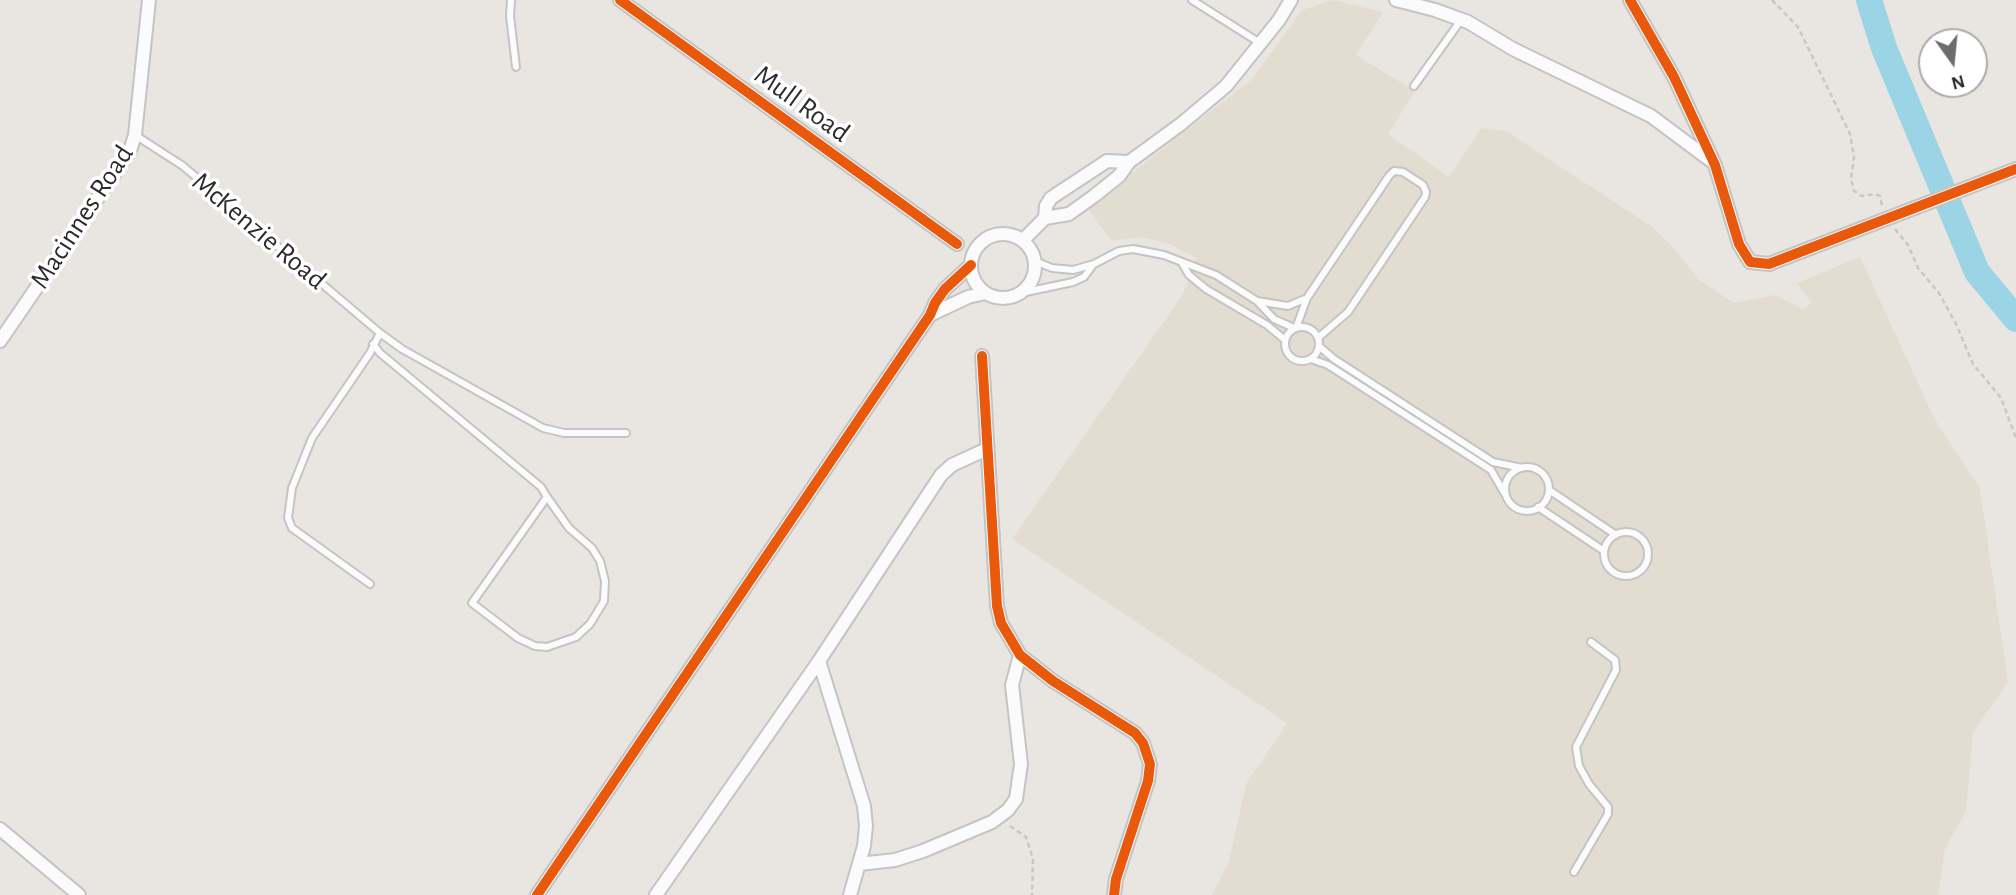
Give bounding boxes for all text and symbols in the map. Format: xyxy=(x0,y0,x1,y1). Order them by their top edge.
north arrow xyxy=(1918,28,1988,98)
street label: Mull Road xyxy=(748,58,856,150)
text: N xyxy=(1949,71,1967,93)
street label: Macinnes Road xyxy=(23,139,141,295)
street label: McKenzie Road xyxy=(185,165,333,297)

